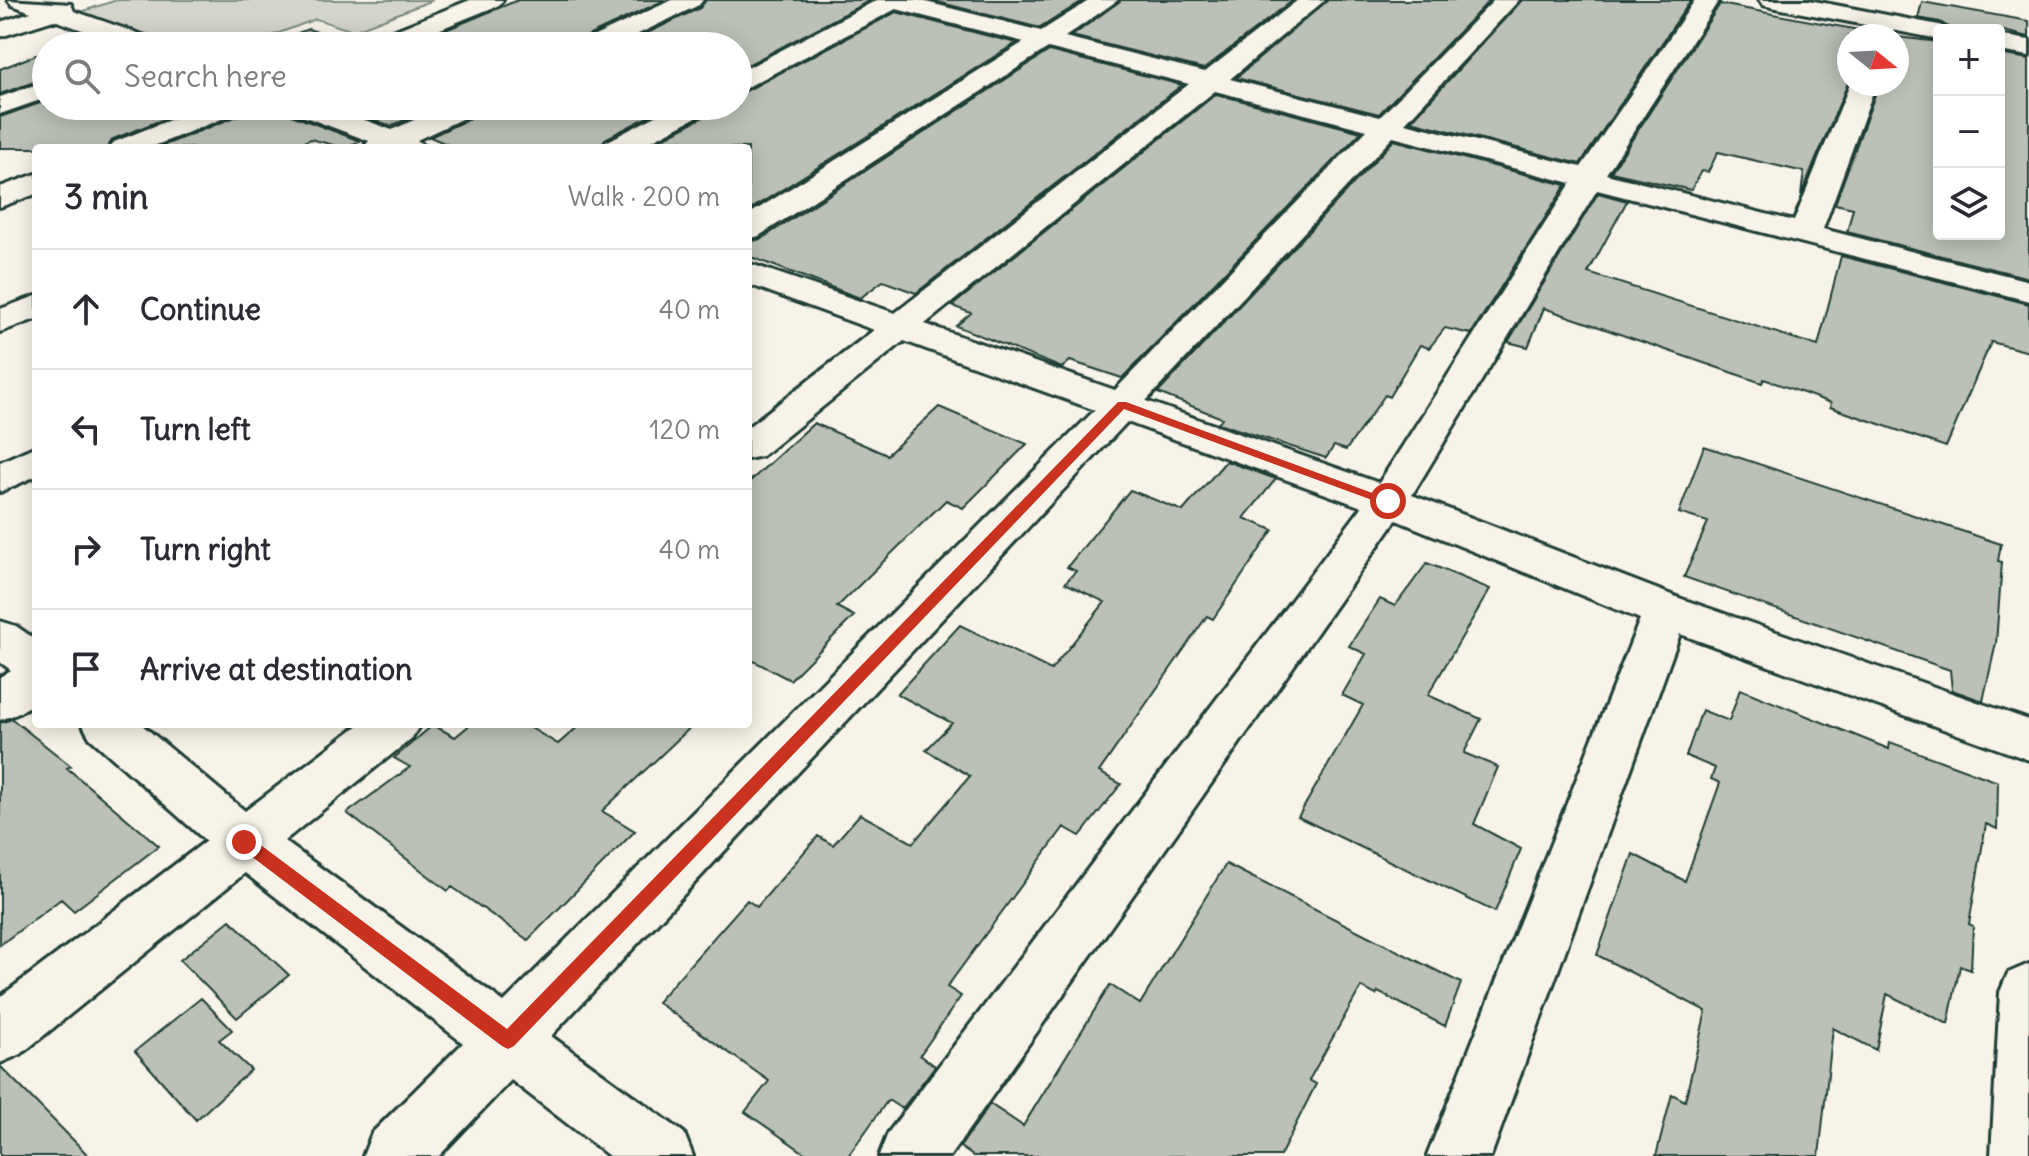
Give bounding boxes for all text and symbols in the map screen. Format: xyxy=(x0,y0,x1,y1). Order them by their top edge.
north arrow xyxy=(1837,24,1909,96)
map controls xyxy=(1933,24,2005,240)
button: + xyxy=(1933,24,2005,96)
search box xyxy=(32,32,752,120)
icon: search xyxy=(60,54,104,98)
text: Search here xyxy=(124,57,287,95)
button: − xyxy=(1933,96,2005,168)
button: layers xyxy=(1933,168,2005,240)
text: 3 min xyxy=(64,175,149,218)
text: Walk · 200 m xyxy=(568,180,720,213)
icon: ahead xyxy=(64,287,108,331)
text: Continue xyxy=(140,290,261,328)
text: 40 m xyxy=(659,293,720,326)
icon: left xyxy=(64,407,108,451)
text: Turn left xyxy=(140,410,251,448)
text: 120 m xyxy=(649,413,720,446)
route start xyxy=(1370,483,1406,519)
icon: right xyxy=(64,527,108,571)
text: Turn right xyxy=(140,530,271,568)
text: 40 m xyxy=(659,533,720,566)
icon: arrive xyxy=(64,647,108,691)
text: Arrive at destination xyxy=(140,650,412,688)
route end xyxy=(226,824,262,860)

